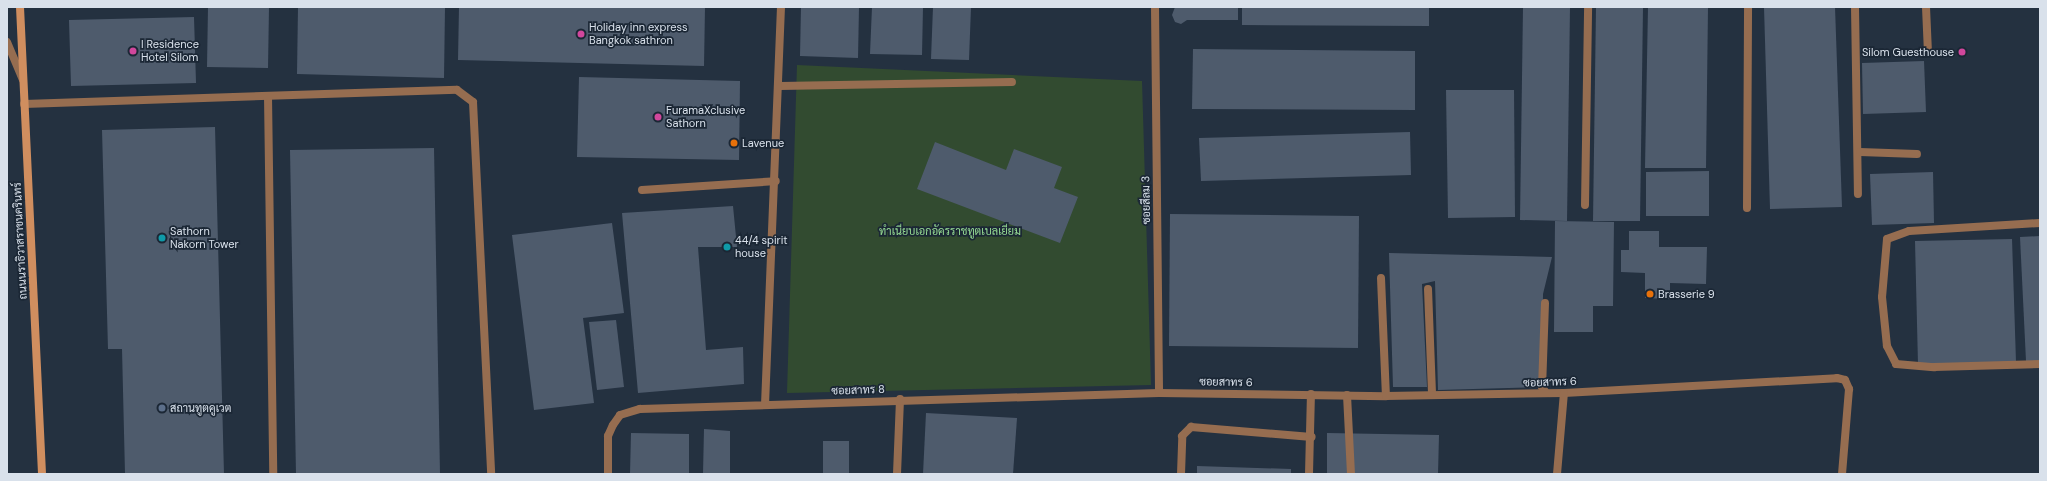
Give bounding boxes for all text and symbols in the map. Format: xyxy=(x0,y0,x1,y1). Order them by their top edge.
place label: Holiday inn express Bangkok sathron xyxy=(589,21,688,47)
marker: Holiday inn express Bangkok sathron xyxy=(576,29,586,39)
place label: I Residence Hotel Silom xyxy=(141,38,199,64)
place label: Silom Guesthouse xyxy=(1862,45,1954,59)
marker: I Residence Hotel Silom xyxy=(128,46,138,56)
marker: Silom Guesthouse xyxy=(1957,47,1967,57)
place label: FuramaXclusive Sathorn xyxy=(666,104,745,130)
marker: FuramaXclusive Sathorn xyxy=(653,112,663,122)
place label: Lavenue xyxy=(742,136,784,150)
marker: Lavenue xyxy=(729,138,739,148)
street label: ซอยสีลม 3 xyxy=(1139,176,1153,224)
street label: ถนนนราธิวาสราชนครินทร์ xyxy=(10,182,30,300)
park label: ทำเนียบเอกอัครราชทูตเบลเยียม xyxy=(879,224,1021,238)
place label: Sathorn Nakorn Tower xyxy=(170,225,239,251)
marker: Sathorn Nakorn Tower xyxy=(157,233,167,243)
place label: 44/4 spirit house xyxy=(735,234,788,260)
marker: 44/4 spirit house xyxy=(722,242,732,252)
place label: Brasserie 9 xyxy=(1658,287,1715,301)
marker: Brasserie 9 xyxy=(1645,289,1655,299)
street label: ซอยสาทร 6 xyxy=(1523,374,1577,390)
street label: ซอยสาทร 6 xyxy=(1199,375,1253,389)
street label: ซอยสาทร 8 xyxy=(831,382,885,398)
place label: สถานทูตคูเวต xyxy=(170,401,231,415)
marker: สถานทูตคูเวต xyxy=(157,403,167,413)

